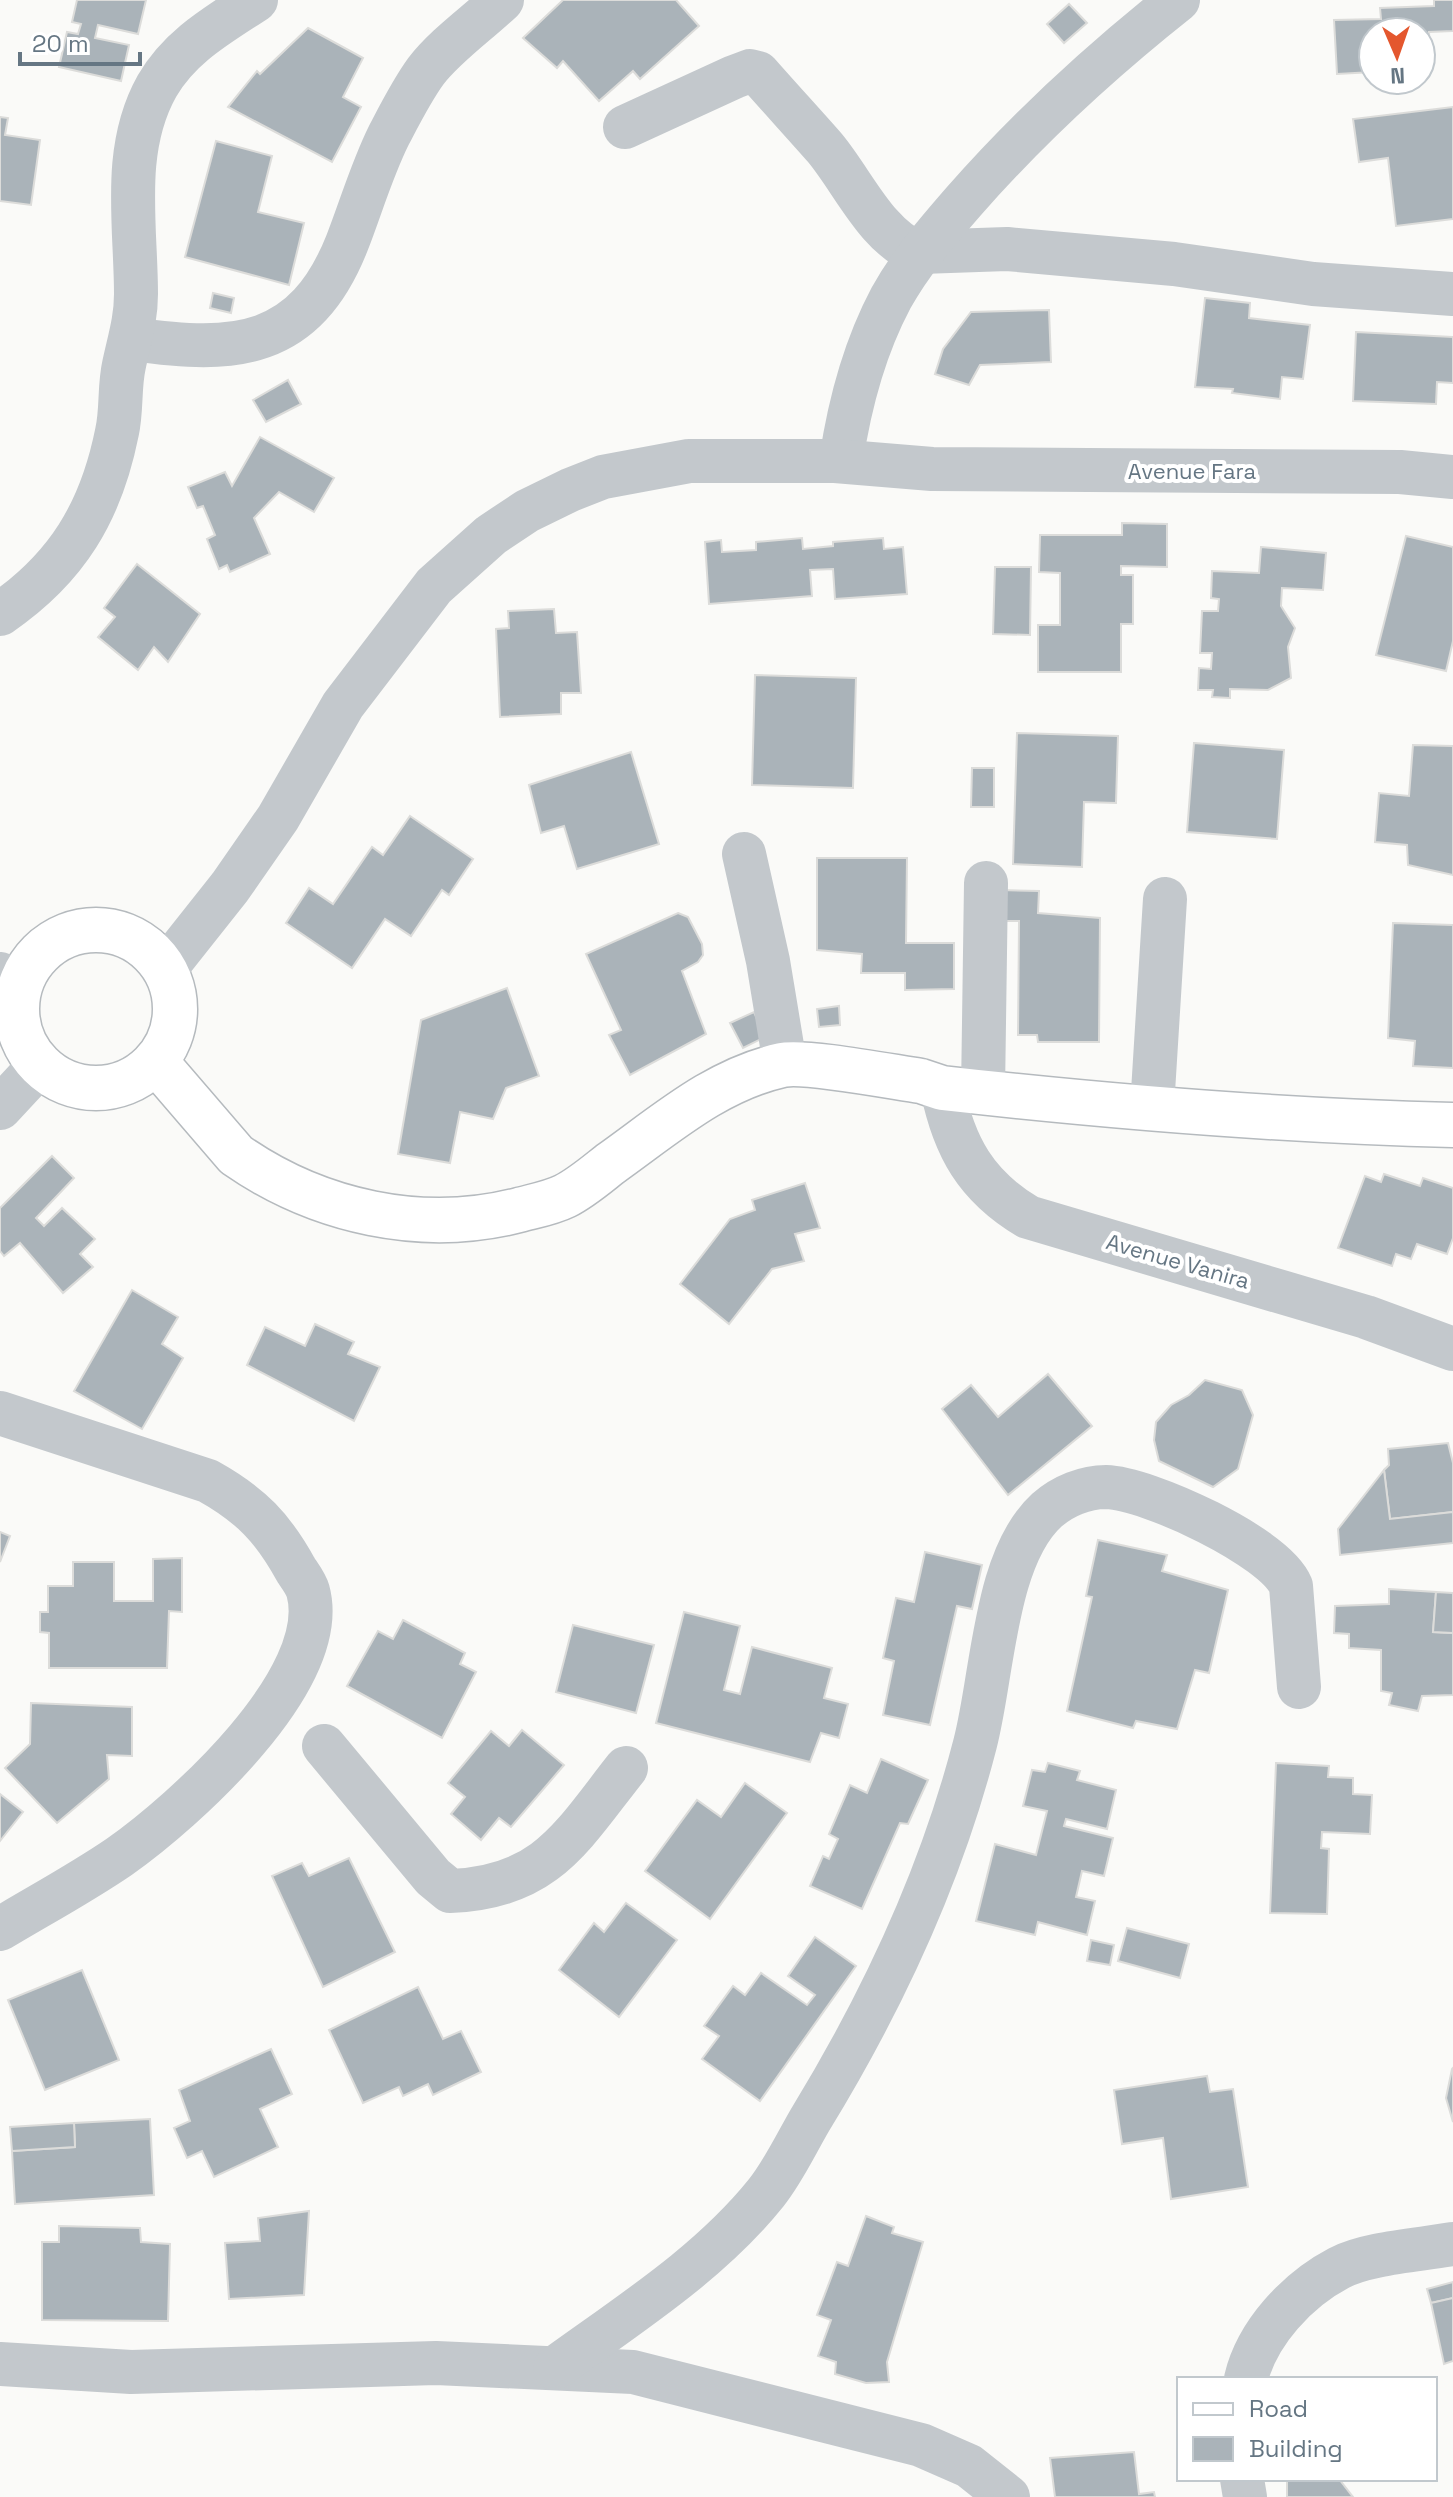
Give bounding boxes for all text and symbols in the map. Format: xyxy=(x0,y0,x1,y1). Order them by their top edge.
scale bar xyxy=(20,16,140,66)
north arrow xyxy=(1357,16,1437,96)
text: 20 m xyxy=(32,28,89,59)
text: N xyxy=(1390,62,1406,90)
street label: Avenue Fara xyxy=(1128,457,1256,485)
street label: Avenue Vanira xyxy=(1103,1227,1253,1295)
legend xyxy=(1177,2377,1437,2481)
text: Road xyxy=(1249,2393,1308,2424)
text: Building xyxy=(1249,2433,1343,2464)

